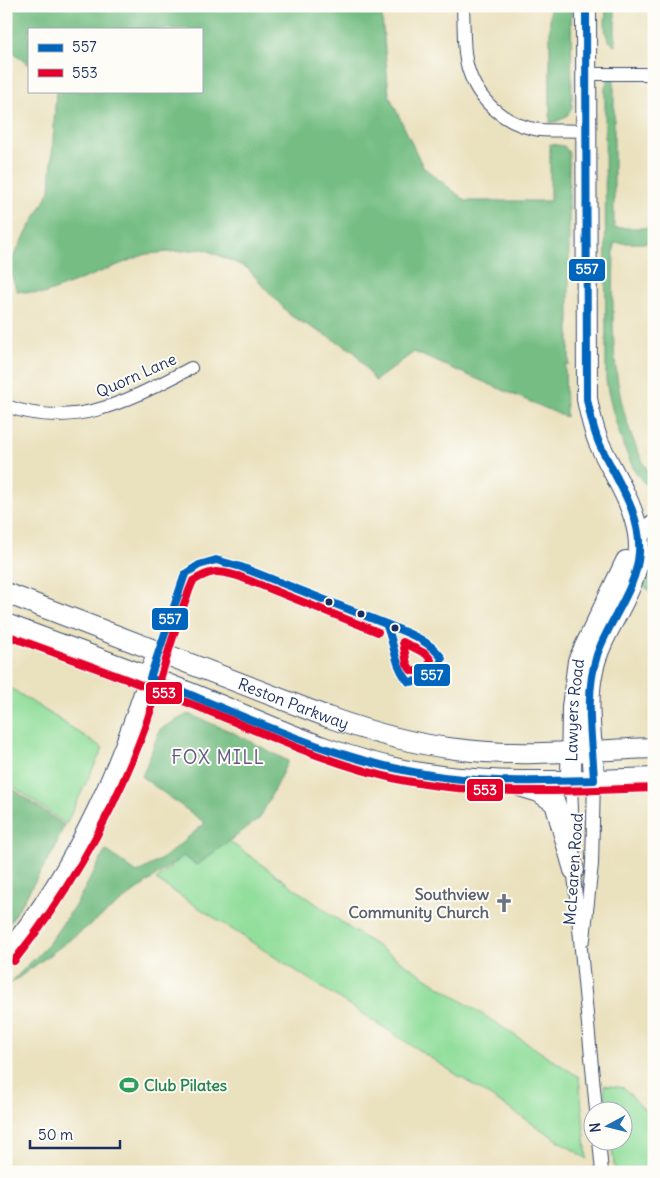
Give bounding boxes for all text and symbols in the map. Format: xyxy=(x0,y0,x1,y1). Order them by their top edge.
legend xyxy=(28,28,202,92)
text: 557 xyxy=(72,37,97,56)
text: 553 xyxy=(72,63,98,82)
line badge: 557 xyxy=(568,258,606,282)
text: 557 xyxy=(576,260,599,278)
street label: Quorn Lane xyxy=(93,348,179,402)
unlabelled marker xyxy=(324,597,334,607)
line badge: 557 xyxy=(151,607,189,631)
unlabelled marker xyxy=(356,609,366,619)
text: 557 xyxy=(159,610,182,628)
unlabelled marker xyxy=(390,623,400,633)
street label: Lawyers Road xyxy=(561,658,588,762)
line badge: 557 xyxy=(413,663,451,687)
text: 557 xyxy=(421,666,444,684)
street label: Reston Parkway xyxy=(235,673,352,733)
line badge: 553 xyxy=(145,681,183,705)
text: 553 xyxy=(152,684,176,702)
district label: FOX MILL xyxy=(171,745,265,769)
line badge: 553 xyxy=(466,778,504,802)
text: 553 xyxy=(473,781,497,799)
street label: McLearen Road xyxy=(559,812,587,926)
place label: Southview Community Church xyxy=(348,884,489,923)
church icon: Southview Community Church xyxy=(493,892,515,914)
sports icon: Club Pilates xyxy=(118,1074,140,1096)
place label: Club Pilates xyxy=(144,1075,227,1095)
north arrow xyxy=(582,1100,632,1150)
scale bar xyxy=(30,1118,120,1150)
text: N xyxy=(586,1122,605,1133)
text: 50 m xyxy=(38,1125,73,1144)

